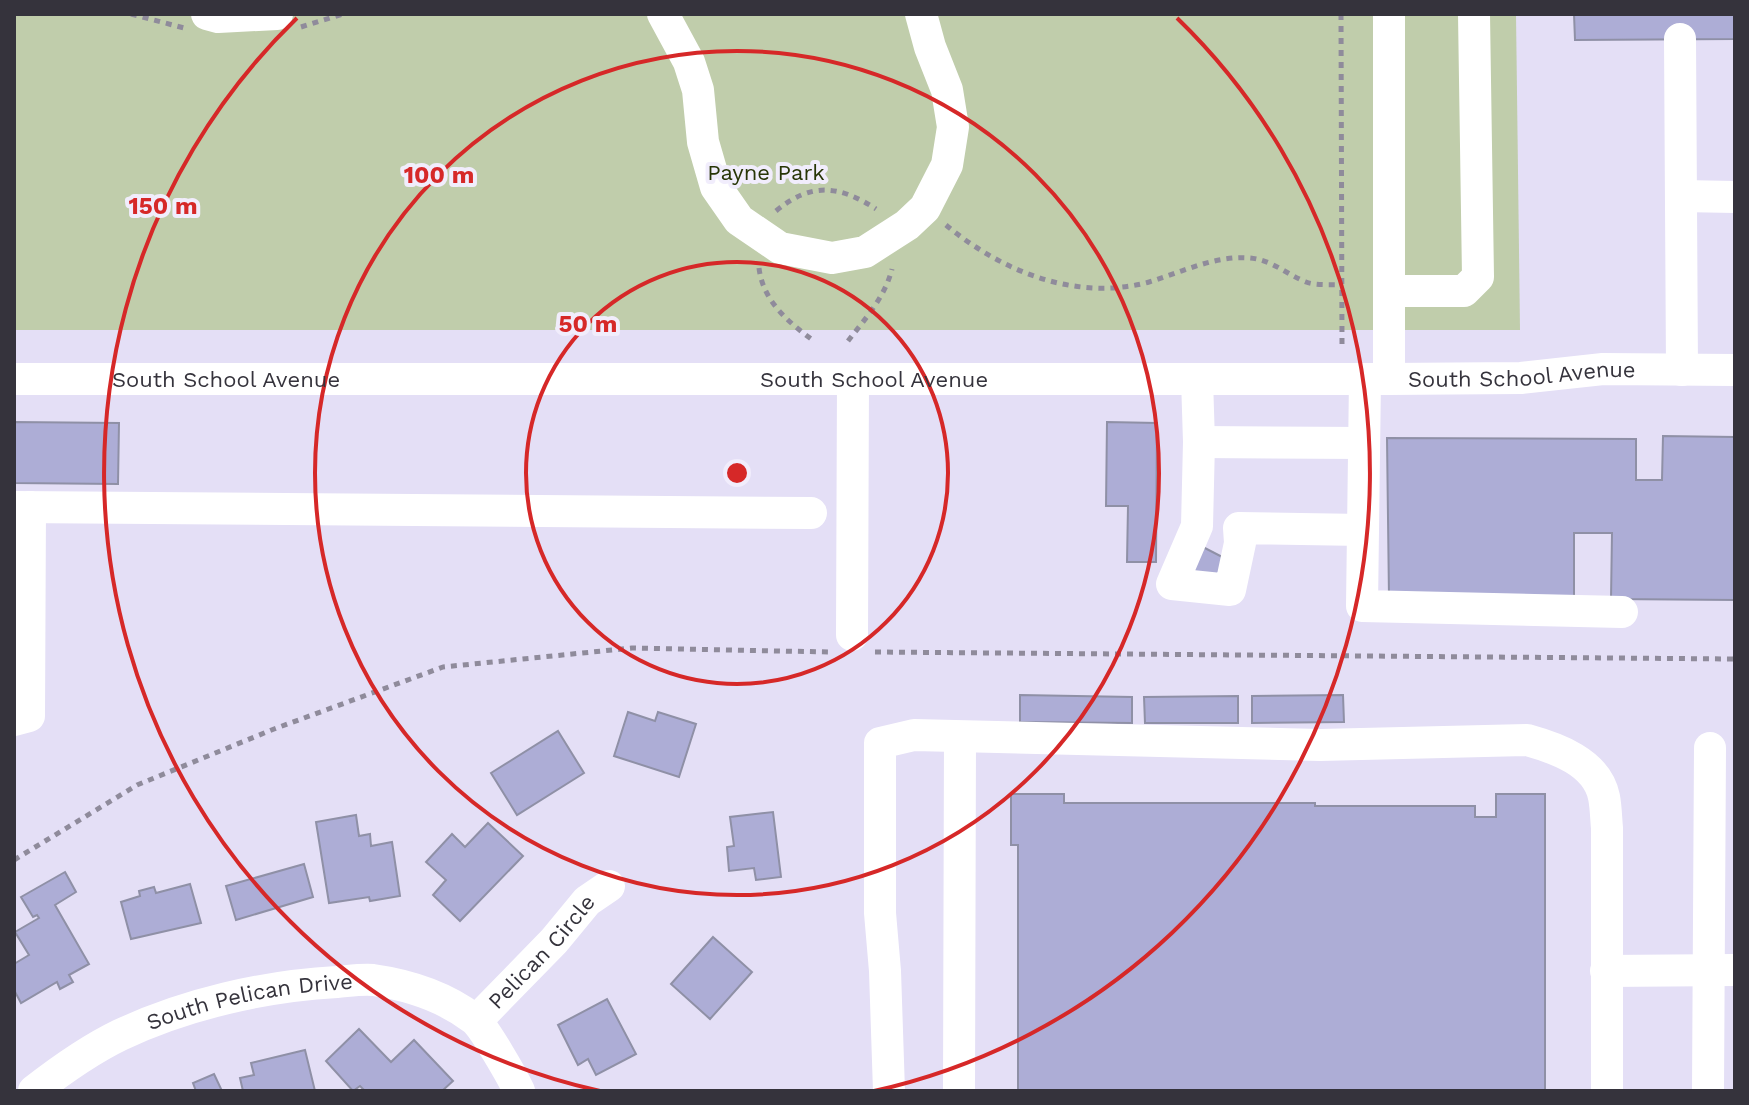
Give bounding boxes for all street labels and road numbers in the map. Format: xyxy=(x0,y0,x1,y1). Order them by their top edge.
street label: South School Avenue xyxy=(1408,356,1636,391)
street label: South School Avenue xyxy=(112,367,340,392)
street label: South School Avenue xyxy=(760,367,988,392)
street label: Pelican Circle xyxy=(483,889,600,1014)
street label: South Pelican Drive xyxy=(143,968,354,1035)

